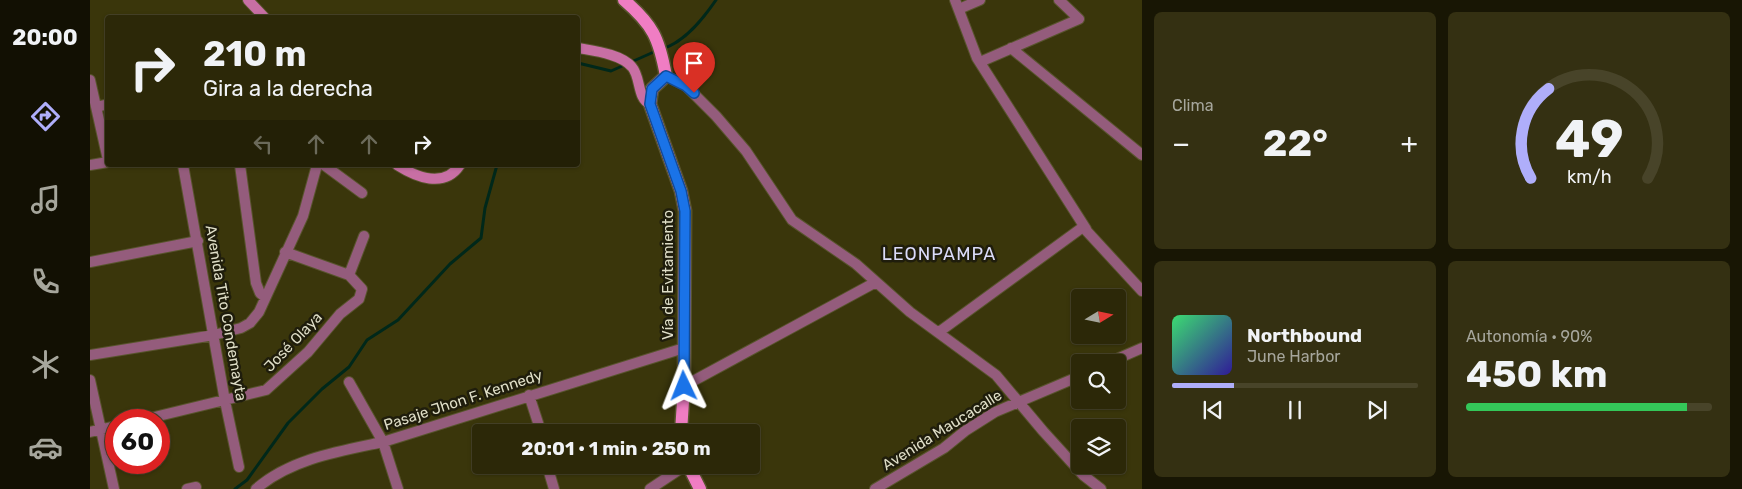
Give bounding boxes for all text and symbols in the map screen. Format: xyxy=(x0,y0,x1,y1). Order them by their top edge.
text: 20:00 xyxy=(12,24,78,51)
text: 210 m xyxy=(203,33,306,75)
icon: right xyxy=(120,35,185,100)
pin xyxy=(673,42,715,93)
icon: arrive xyxy=(680,49,708,77)
text: Gira a la derecha xyxy=(203,75,373,102)
text: Clima xyxy=(1172,96,1213,115)
icon: directions xyxy=(28,99,63,134)
text: 49 xyxy=(1555,108,1623,170)
text: 22° xyxy=(1263,120,1328,166)
text: − xyxy=(1172,127,1190,160)
text: + xyxy=(1401,127,1418,160)
icon: left xyxy=(249,130,277,158)
icon: ahead xyxy=(302,130,330,158)
icon: ahead xyxy=(355,130,383,158)
icon: right xyxy=(408,130,436,158)
text: km/h xyxy=(1567,166,1611,187)
icon: music xyxy=(28,182,63,217)
street label: Vía de Evitamiento xyxy=(659,210,677,340)
street label: Avenida Tito Condemayta xyxy=(202,224,250,402)
district label: LEONPAMPA xyxy=(882,243,996,265)
icon: phone xyxy=(28,264,63,299)
north arrow xyxy=(1071,289,1126,344)
map controls xyxy=(1071,289,1126,474)
street label: José Olaya xyxy=(260,308,326,376)
text: Northbound xyxy=(1247,324,1362,347)
text: Autonomía · 90% xyxy=(1466,327,1592,346)
icon: climate xyxy=(28,347,63,382)
text: June Harbor xyxy=(1247,347,1340,366)
text: 450 km xyxy=(1466,351,1607,397)
button: search xyxy=(1071,354,1126,409)
position arrow xyxy=(657,359,709,411)
street label: Pasaje Jhon F. Kennedy xyxy=(381,366,545,434)
street label: Avenida Maucacalle xyxy=(879,386,1005,474)
icon: previous xyxy=(1199,396,1227,424)
icon: pause xyxy=(1281,396,1309,424)
icon: next xyxy=(1363,396,1391,424)
speed limit sign: 60 xyxy=(105,409,170,474)
button: layers xyxy=(1071,419,1126,474)
icon: car xyxy=(28,430,63,465)
text: 20:01 · 1 min · 250 m xyxy=(521,437,711,460)

